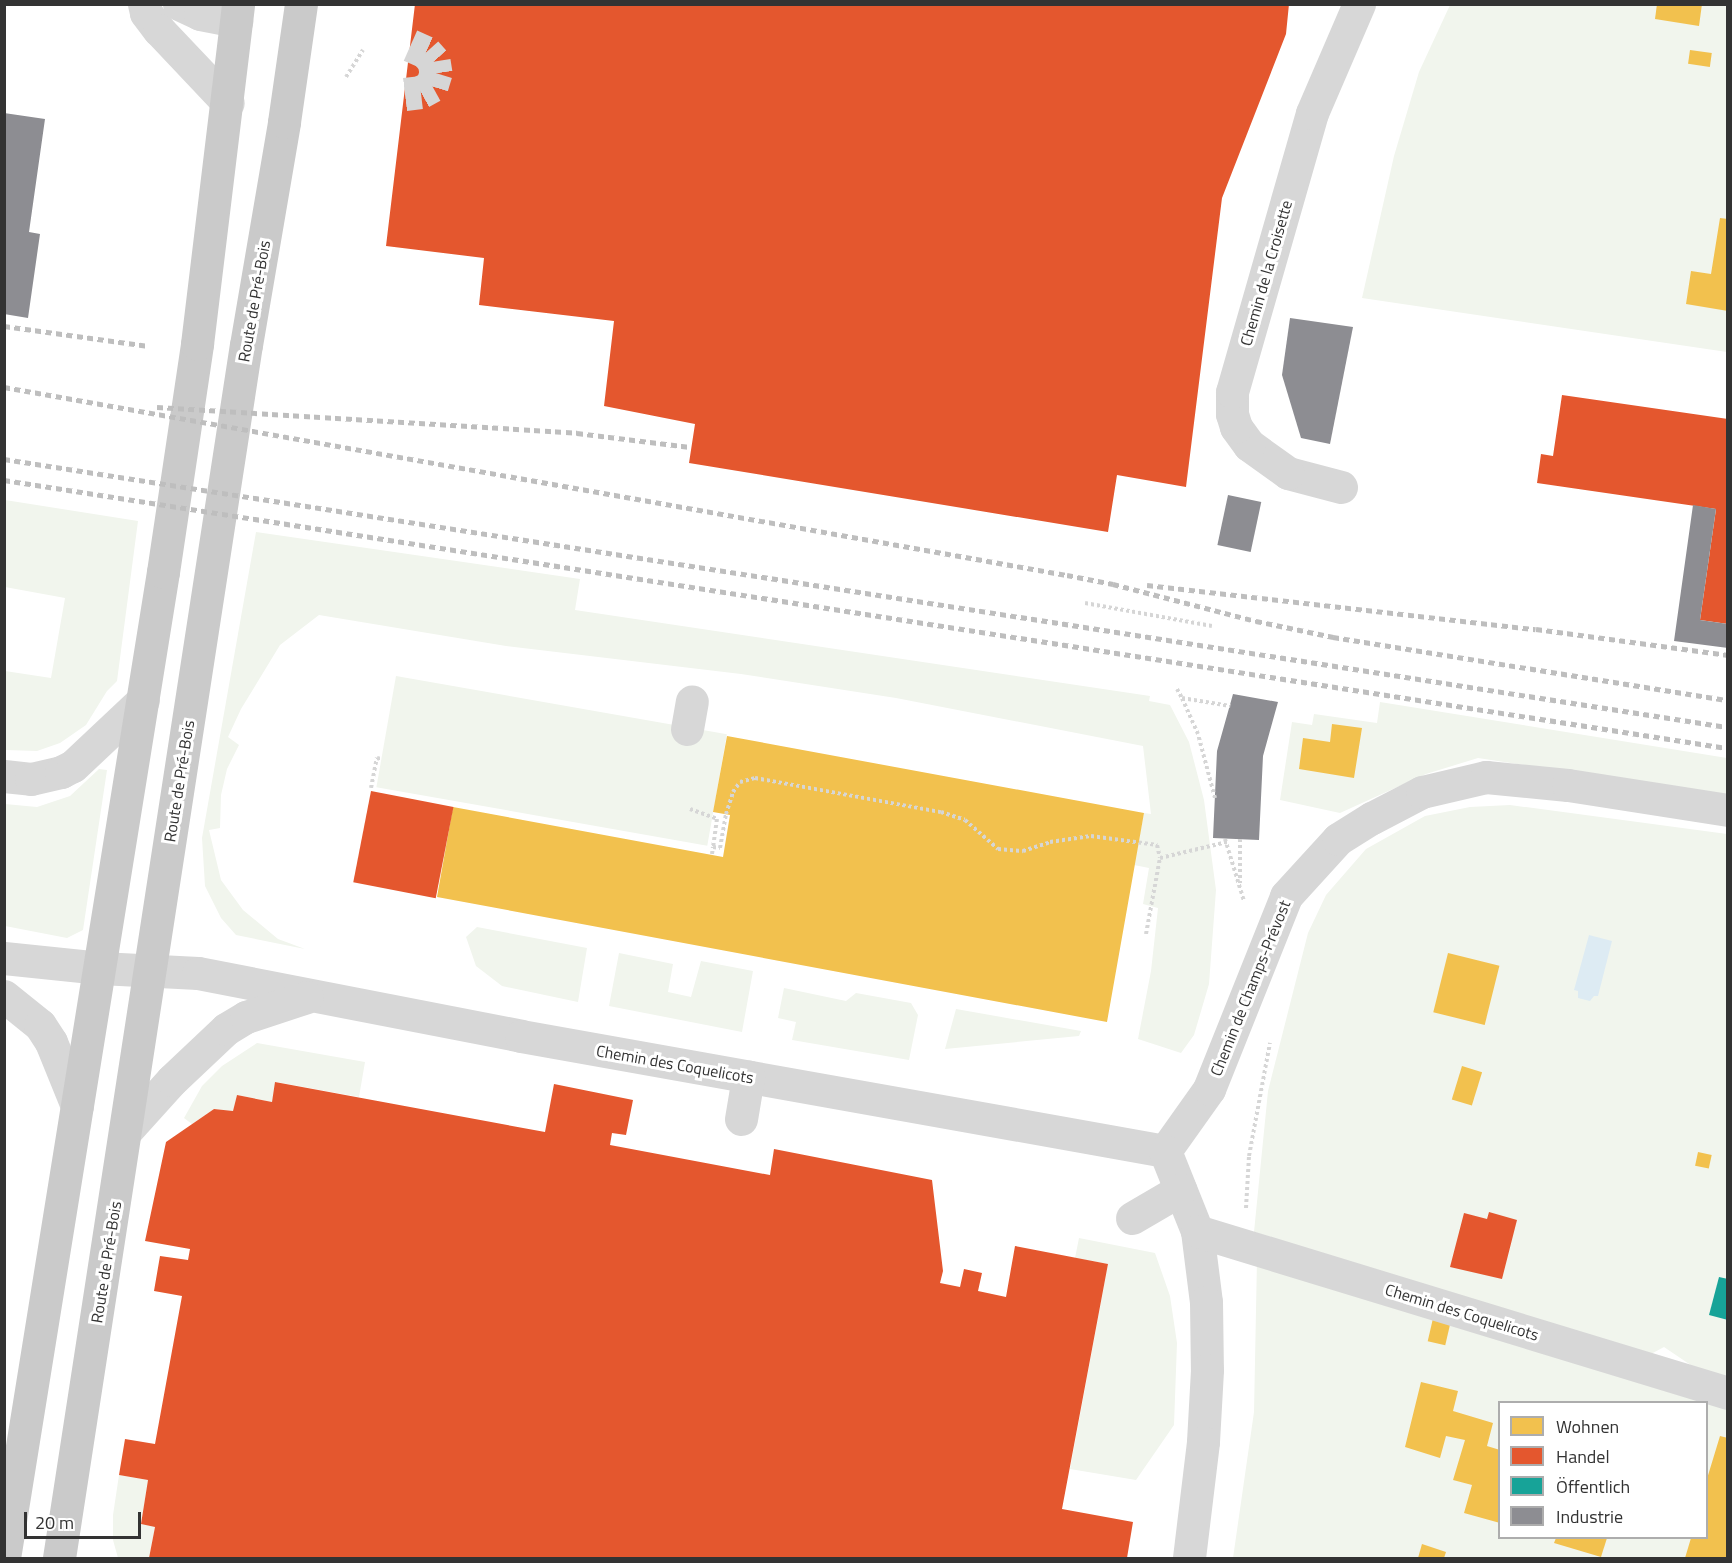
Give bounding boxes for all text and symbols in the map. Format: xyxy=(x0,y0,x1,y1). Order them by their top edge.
street label: Chemin de la Croisette xyxy=(1236,198,1296,348)
street label: Route de Pré-Bois xyxy=(234,239,274,363)
street label: Route de Pré-Bois xyxy=(160,719,198,843)
street label: Chemin de Champs-Prévost xyxy=(1206,897,1294,1079)
street label: Chemin des Coquelicots xyxy=(595,1041,755,1087)
street label: Route de Pré-Bois xyxy=(87,1200,125,1324)
street label: Chemin des Coquelicots xyxy=(1383,1280,1541,1344)
legend xyxy=(1498,1401,1708,1539)
text: Wohnen xyxy=(1556,1413,1619,1440)
text: Handel xyxy=(1556,1443,1610,1470)
text: Öffentlich xyxy=(1556,1473,1630,1500)
scale bar xyxy=(27,1500,144,1538)
text: Industrie xyxy=(1556,1503,1623,1530)
text: 20 m xyxy=(35,1509,74,1536)

